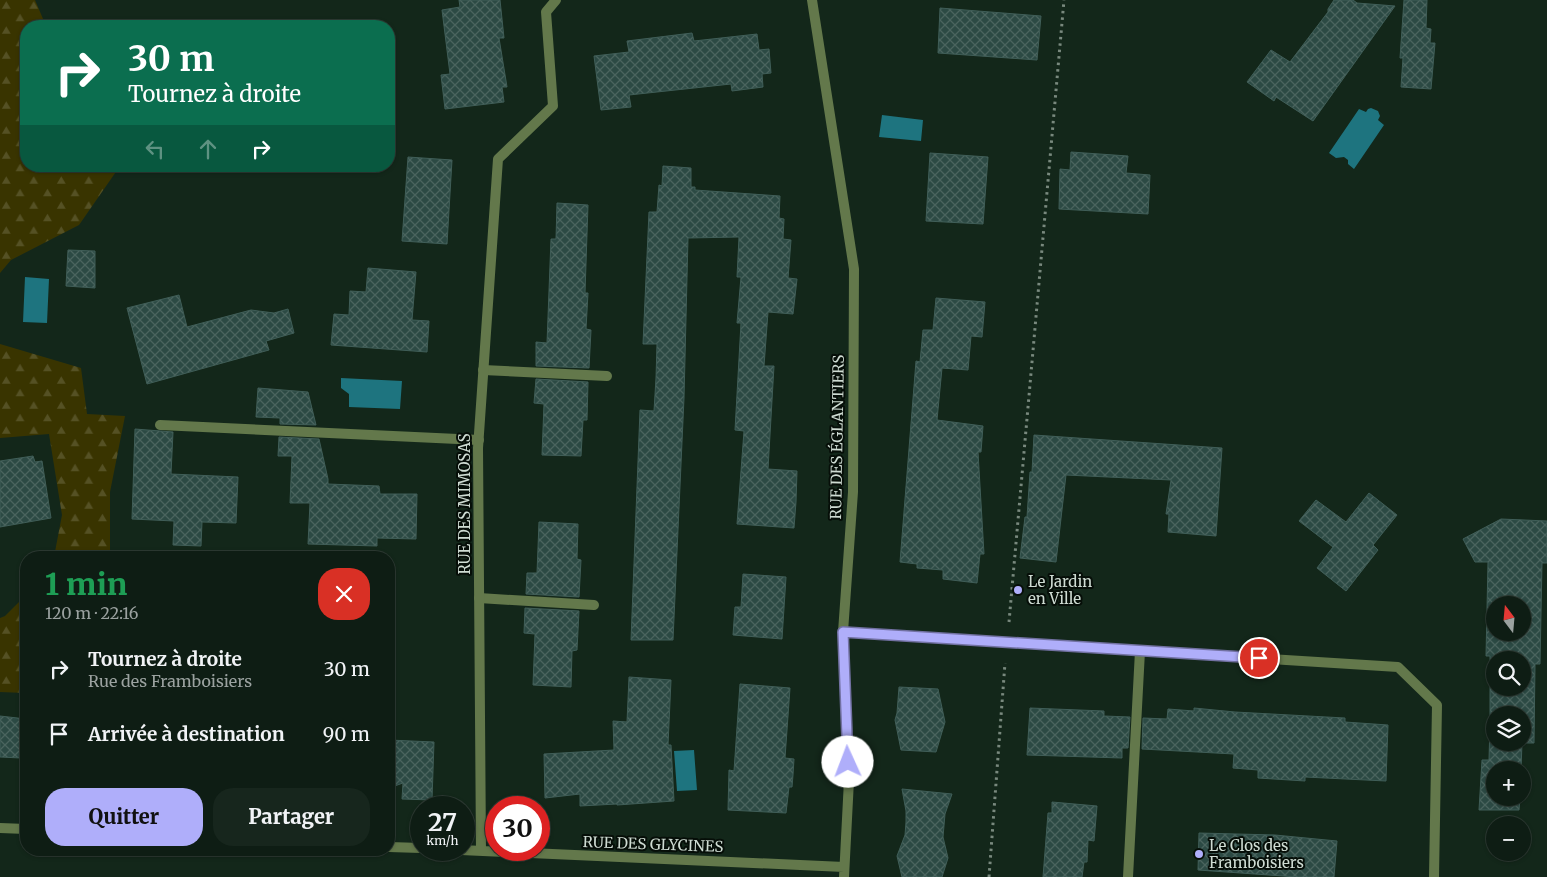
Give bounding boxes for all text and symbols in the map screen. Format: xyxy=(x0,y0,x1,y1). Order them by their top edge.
text: 30 m xyxy=(128,37,214,81)
icon: right xyxy=(45,40,110,105)
text: Tournez à droite xyxy=(128,80,301,108)
icon: left xyxy=(141,135,169,163)
icon: ahead xyxy=(194,135,222,163)
icon: right xyxy=(247,135,275,163)
street label: RUE DES ÉGLANTIERS xyxy=(825,354,848,520)
street label: RUE DES MIMOSAS xyxy=(455,433,474,575)
text: 1 min xyxy=(45,565,127,603)
button: close xyxy=(318,568,370,620)
place label: Le Jardin en Ville xyxy=(1028,572,1092,608)
marker: Le Jardin en Ville xyxy=(1012,584,1024,596)
north arrow xyxy=(1486,596,1531,641)
map controls xyxy=(1486,596,1531,861)
text: 120 m · 22:16 xyxy=(45,603,139,623)
pin xyxy=(1238,637,1280,679)
icon: arrive xyxy=(1245,644,1273,672)
text: Tournez à droite xyxy=(88,647,242,671)
button: search xyxy=(1486,651,1531,696)
icon: right xyxy=(45,655,73,683)
text: 30 m xyxy=(324,657,370,681)
text: Rue des Framboisiers xyxy=(88,671,252,691)
button: layers xyxy=(1486,706,1531,751)
icon: arrive xyxy=(45,720,73,748)
text: Arrivée à destination xyxy=(88,722,285,746)
text: 90 m xyxy=(323,722,370,746)
position arrow xyxy=(821,735,873,787)
button: + xyxy=(1486,761,1531,806)
button: Quitter xyxy=(45,788,203,846)
button: Partager xyxy=(213,788,370,846)
speed limit sign: 30 xyxy=(485,796,550,861)
text: 27 xyxy=(428,806,457,838)
button: − xyxy=(1486,816,1531,861)
street label: RUE DES GLYCINES xyxy=(582,832,724,856)
text: km/h xyxy=(427,833,458,848)
place label: Le Clos des Framboisiers xyxy=(1209,836,1304,872)
marker: Le Clos des Framboisiers xyxy=(1193,848,1205,860)

